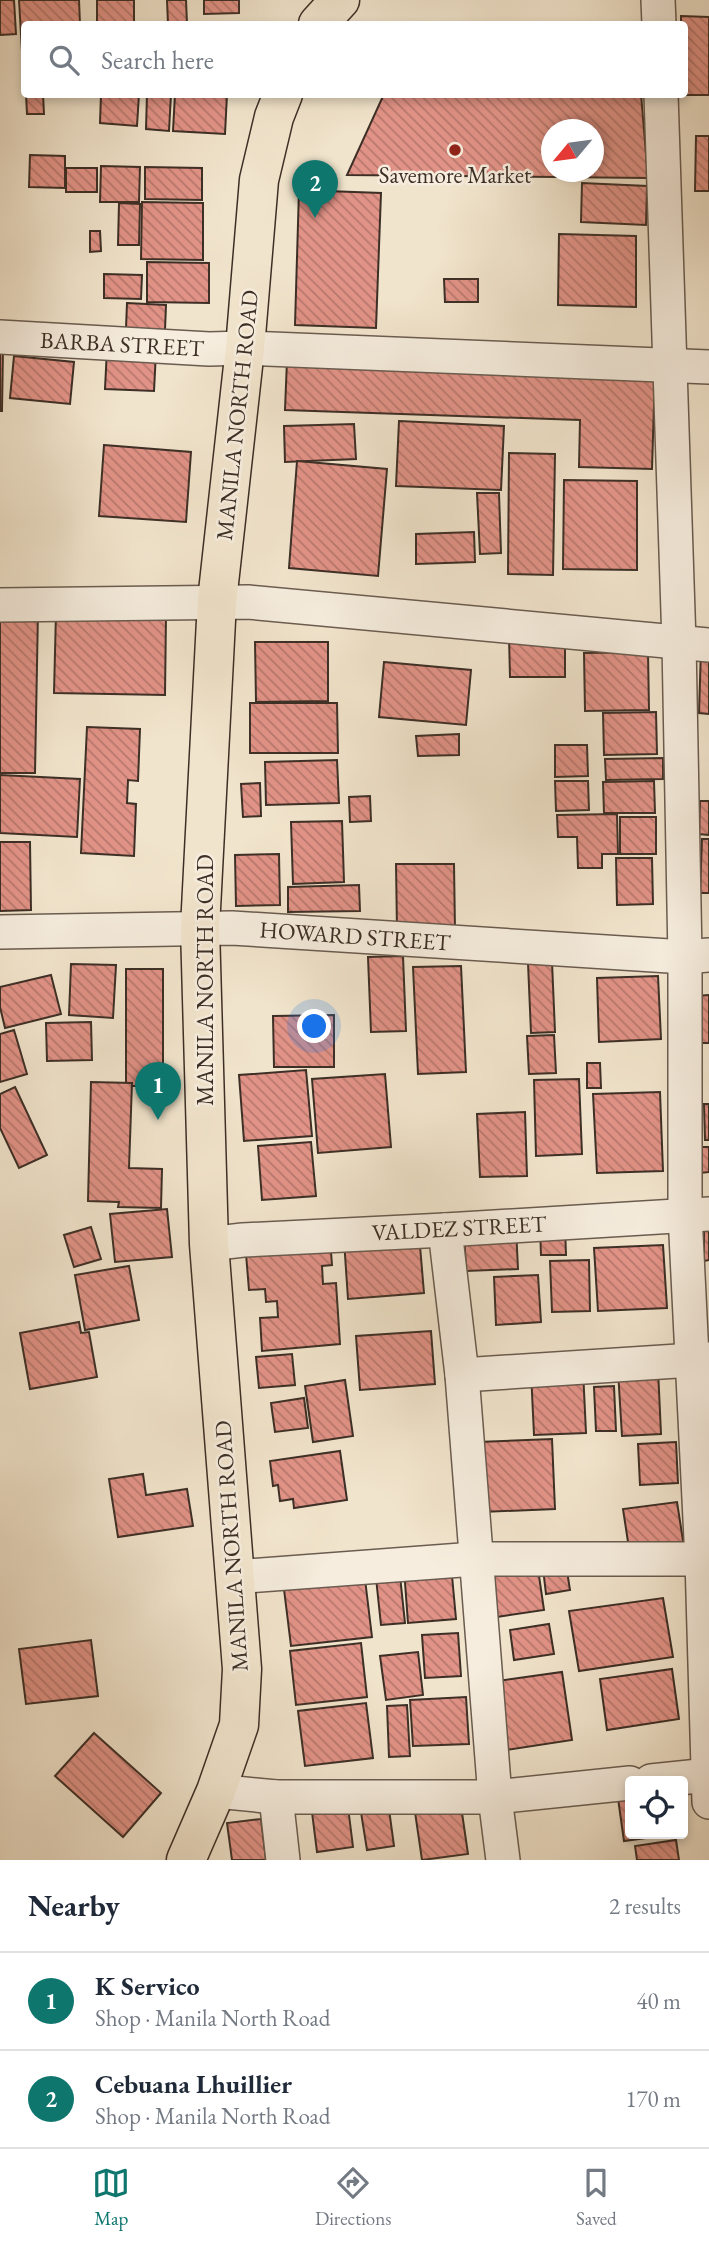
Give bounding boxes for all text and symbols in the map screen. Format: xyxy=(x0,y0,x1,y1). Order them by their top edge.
search box xyxy=(21,21,688,98)
icon: search xyxy=(45,41,83,79)
text: Search here xyxy=(101,43,214,77)
north arrow xyxy=(541,119,604,182)
marker: Savemore Market xyxy=(447,142,463,158)
pin: 2 xyxy=(292,160,338,218)
place label: Savemore Market xyxy=(379,160,532,190)
street label: MANILA NORTH ROAD xyxy=(209,288,265,542)
street label: BARBA STREET xyxy=(39,325,205,363)
street label: MANILA NORTH ROAD xyxy=(190,854,220,1106)
street label: HOWARD STREET xyxy=(258,914,452,958)
your location xyxy=(297,1009,331,1043)
pin: 1 xyxy=(135,1062,181,1120)
street label: VALDEZ STREET xyxy=(371,1208,547,1248)
street label: MANILA NORTH ROAD xyxy=(207,1419,255,1673)
map controls xyxy=(625,1776,688,1839)
button: locate xyxy=(625,1776,688,1839)
text: Nearby xyxy=(28,1886,120,1925)
text: 2 results xyxy=(609,1891,681,1921)
text: K Servico xyxy=(95,1969,200,2003)
text: 1 xyxy=(45,1986,57,2016)
text: 40 m xyxy=(636,1986,681,2016)
text: Shop · Manila North Road xyxy=(95,2003,330,2033)
text: Cebuana Lhuillier xyxy=(95,2067,292,2101)
text: 2 xyxy=(45,2084,57,2114)
text: 170 m xyxy=(625,2084,681,2114)
text: Shop · Manila North Road xyxy=(95,2101,330,2131)
tab: Map xyxy=(92,2164,130,2231)
tab: Directions xyxy=(315,2164,391,2231)
tab: Saved xyxy=(576,2164,617,2231)

